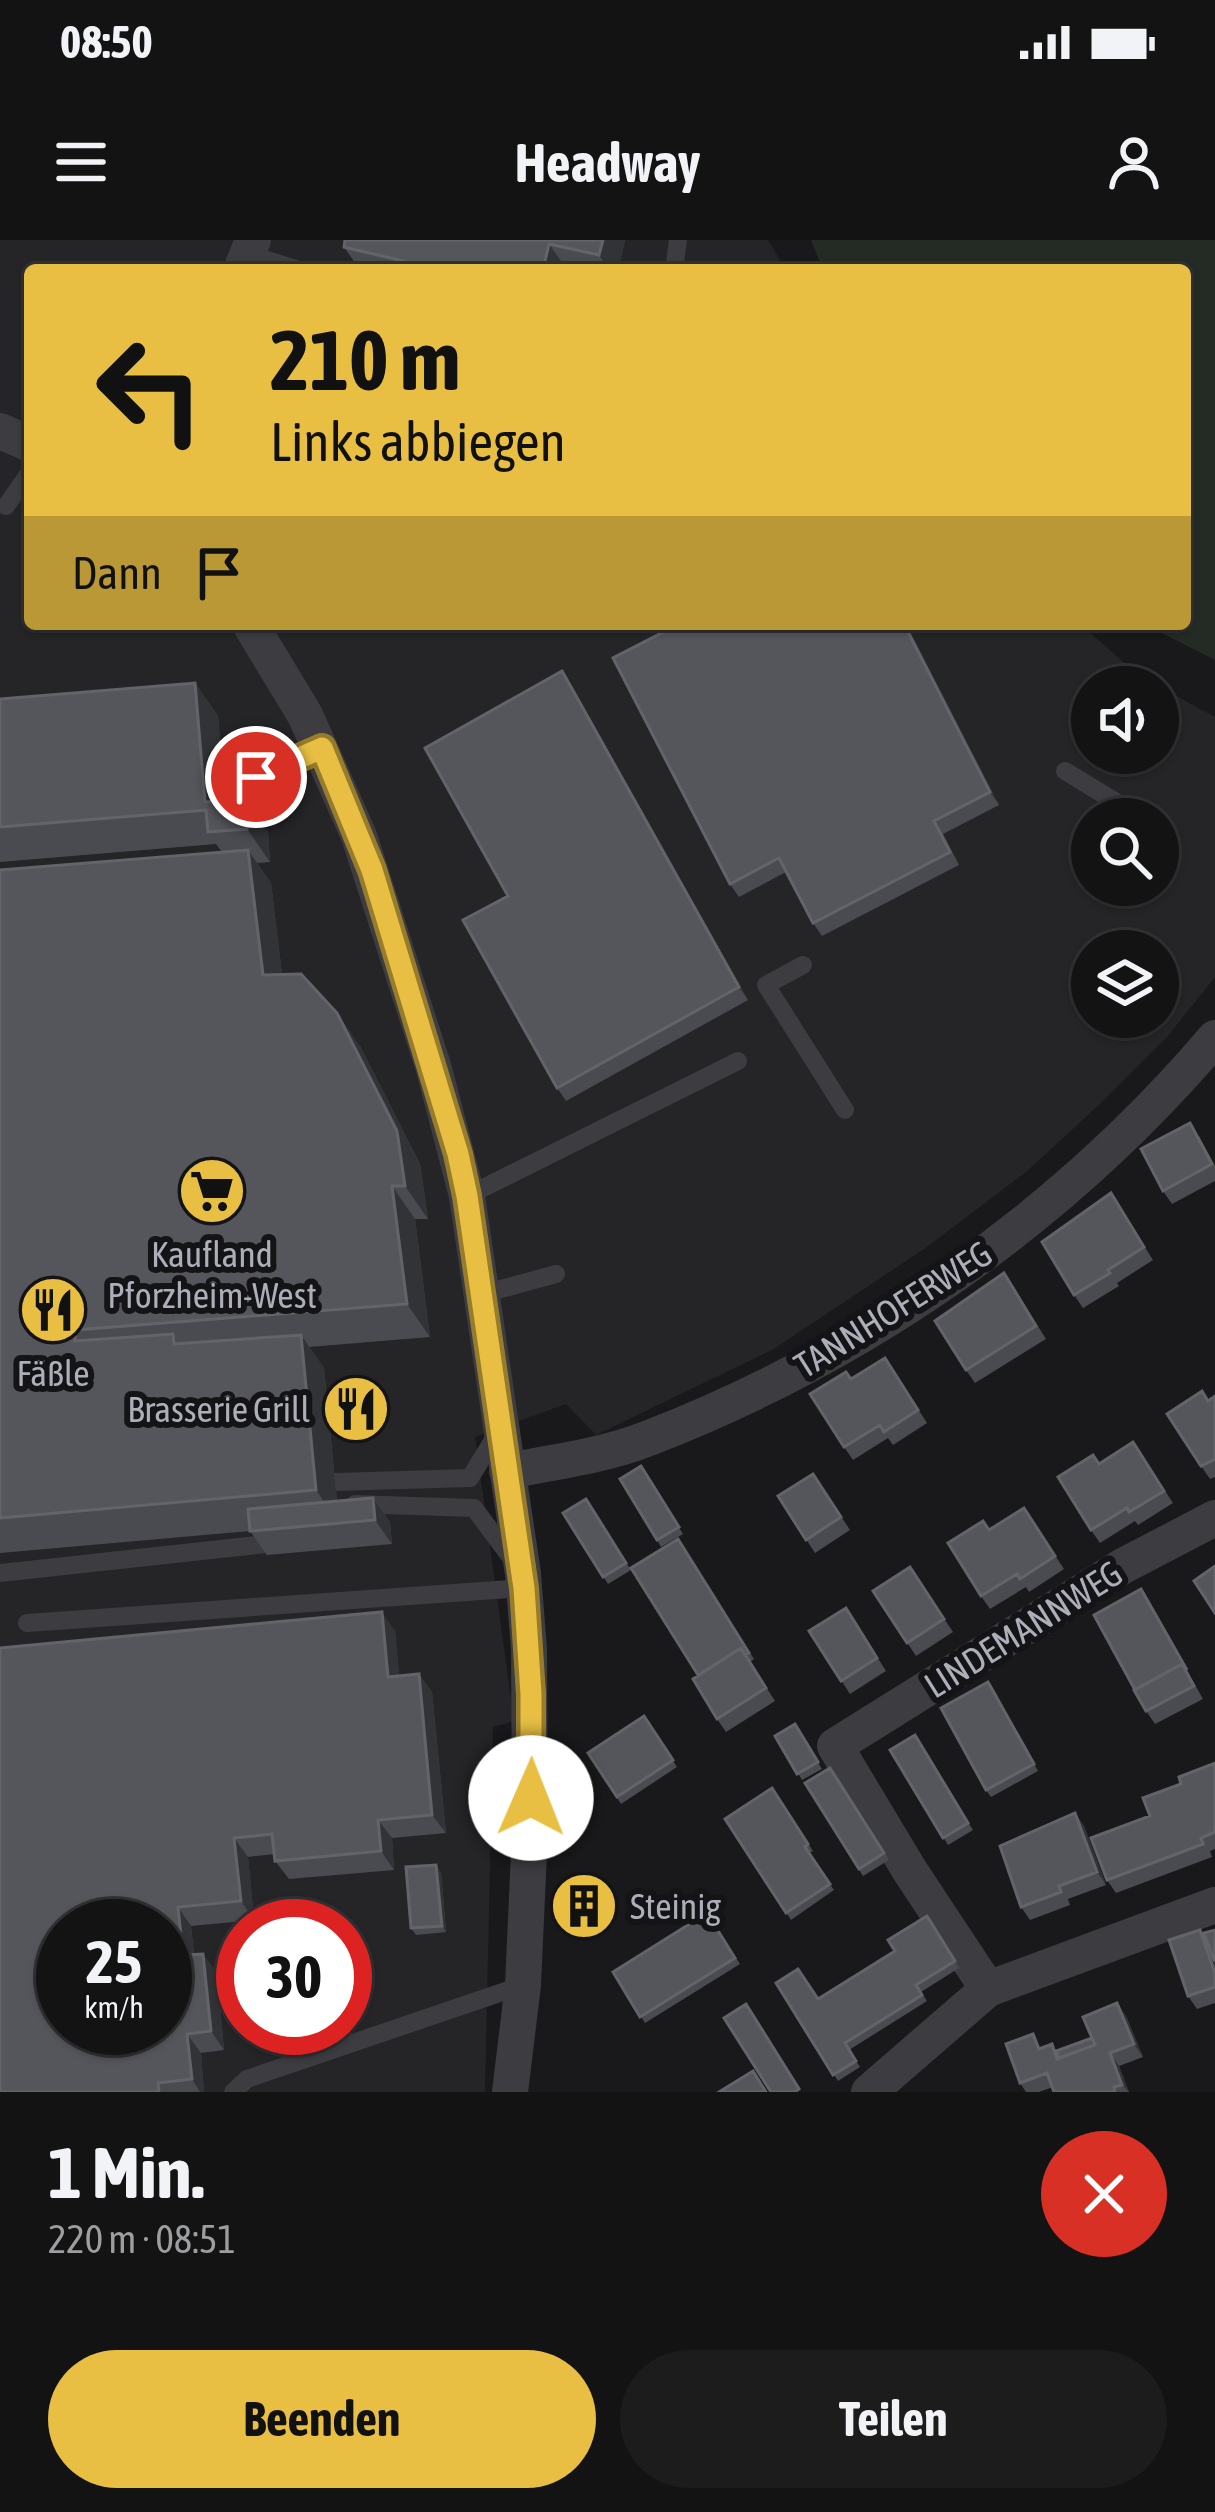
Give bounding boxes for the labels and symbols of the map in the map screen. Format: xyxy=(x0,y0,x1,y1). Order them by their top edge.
pin xyxy=(205,726,307,828)
supermarket icon: Kaufland Pforzheim-West xyxy=(177,1156,247,1226)
street label: TANNHOFERWEG xyxy=(787,1232,999,1386)
place label: Kaufland Pforzheim-West xyxy=(107,1233,317,1316)
restaurant icon: Fäßle xyxy=(18,1275,88,1345)
place label: Fäßle xyxy=(17,1352,89,1394)
restaurant icon: Brasserie Grill xyxy=(321,1374,391,1444)
place label: Brasserie Grill xyxy=(127,1388,310,1430)
street label: LINDEMANNWEG xyxy=(917,1552,1129,1706)
position arrow xyxy=(468,1735,594,1861)
building icon: Steinig xyxy=(549,1871,619,1941)
place label: Steinig xyxy=(630,1885,721,1927)
speed limit sign: 30 xyxy=(216,1899,372,2055)

